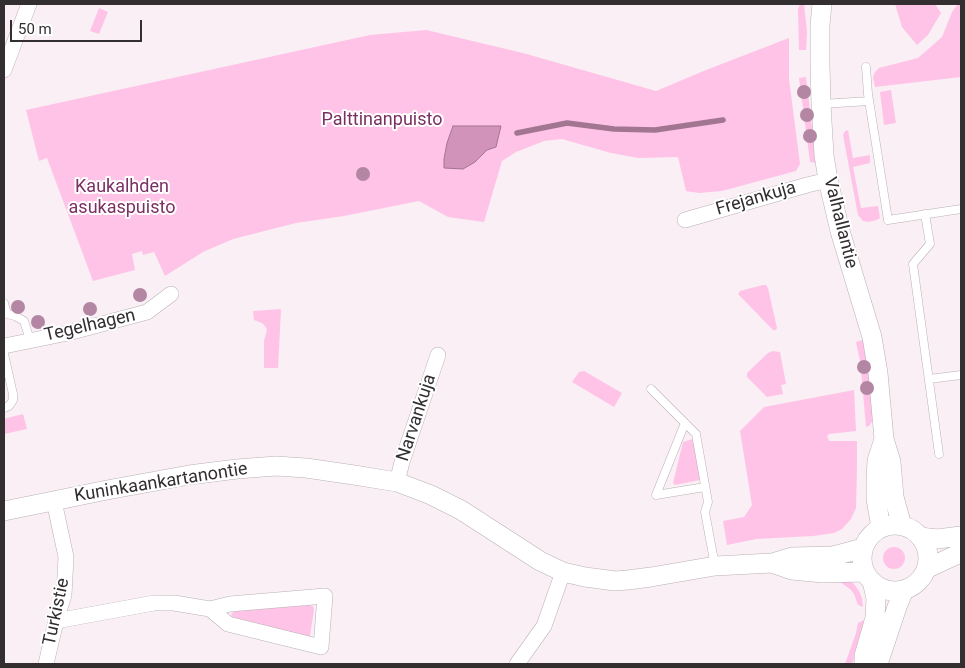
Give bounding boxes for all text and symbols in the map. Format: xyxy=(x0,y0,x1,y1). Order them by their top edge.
scale bar xyxy=(12,10,145,42)
text: 50 m xyxy=(18,20,52,38)
park label: Palttinanpuisto xyxy=(322,109,442,131)
street label: Valhallantie xyxy=(818,175,862,271)
park label: Kaukalhden asukaspuisto xyxy=(69,176,175,218)
street label: Frejankuja xyxy=(713,177,799,221)
street label: Tegelhagen xyxy=(42,305,138,347)
street label: Narvankuja xyxy=(393,372,441,464)
street label: Kuninkaankartanontie xyxy=(73,459,249,507)
street label: Turkistie xyxy=(39,576,75,648)

